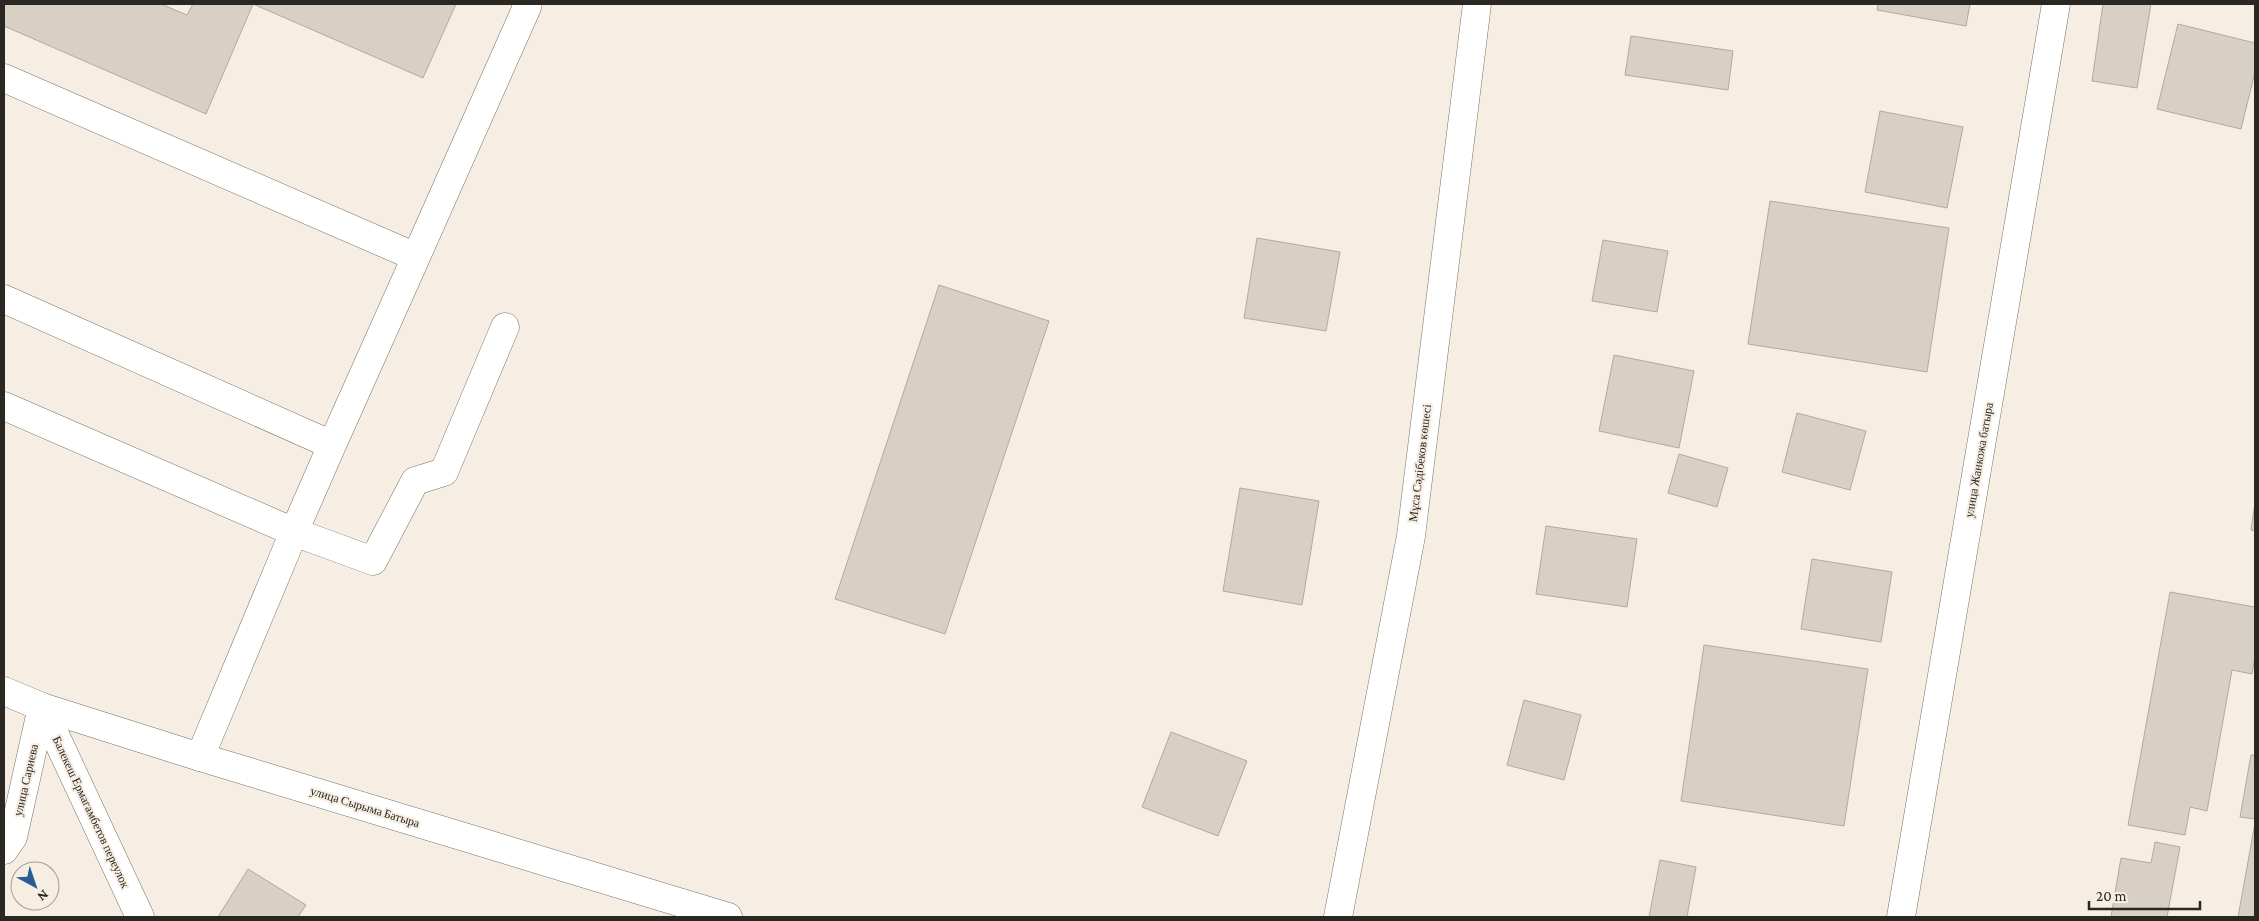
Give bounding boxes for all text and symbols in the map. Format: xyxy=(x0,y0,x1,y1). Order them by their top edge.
street label: улица Жанкожа батыра xyxy=(1962,401,1996,519)
street label: Мұса Сәдібеков көшесі xyxy=(1406,403,1434,523)
street label: Балекеш Ермагамбетов переулок xyxy=(50,734,133,890)
street label: улица Сариева xyxy=(11,742,41,818)
street label: улица Сырыма Батыра xyxy=(309,784,422,831)
north arrow xyxy=(10,861,60,911)
scale bar xyxy=(2089,878,2200,910)
text: N xyxy=(34,887,52,905)
text: 20 m xyxy=(2096,888,2127,904)

